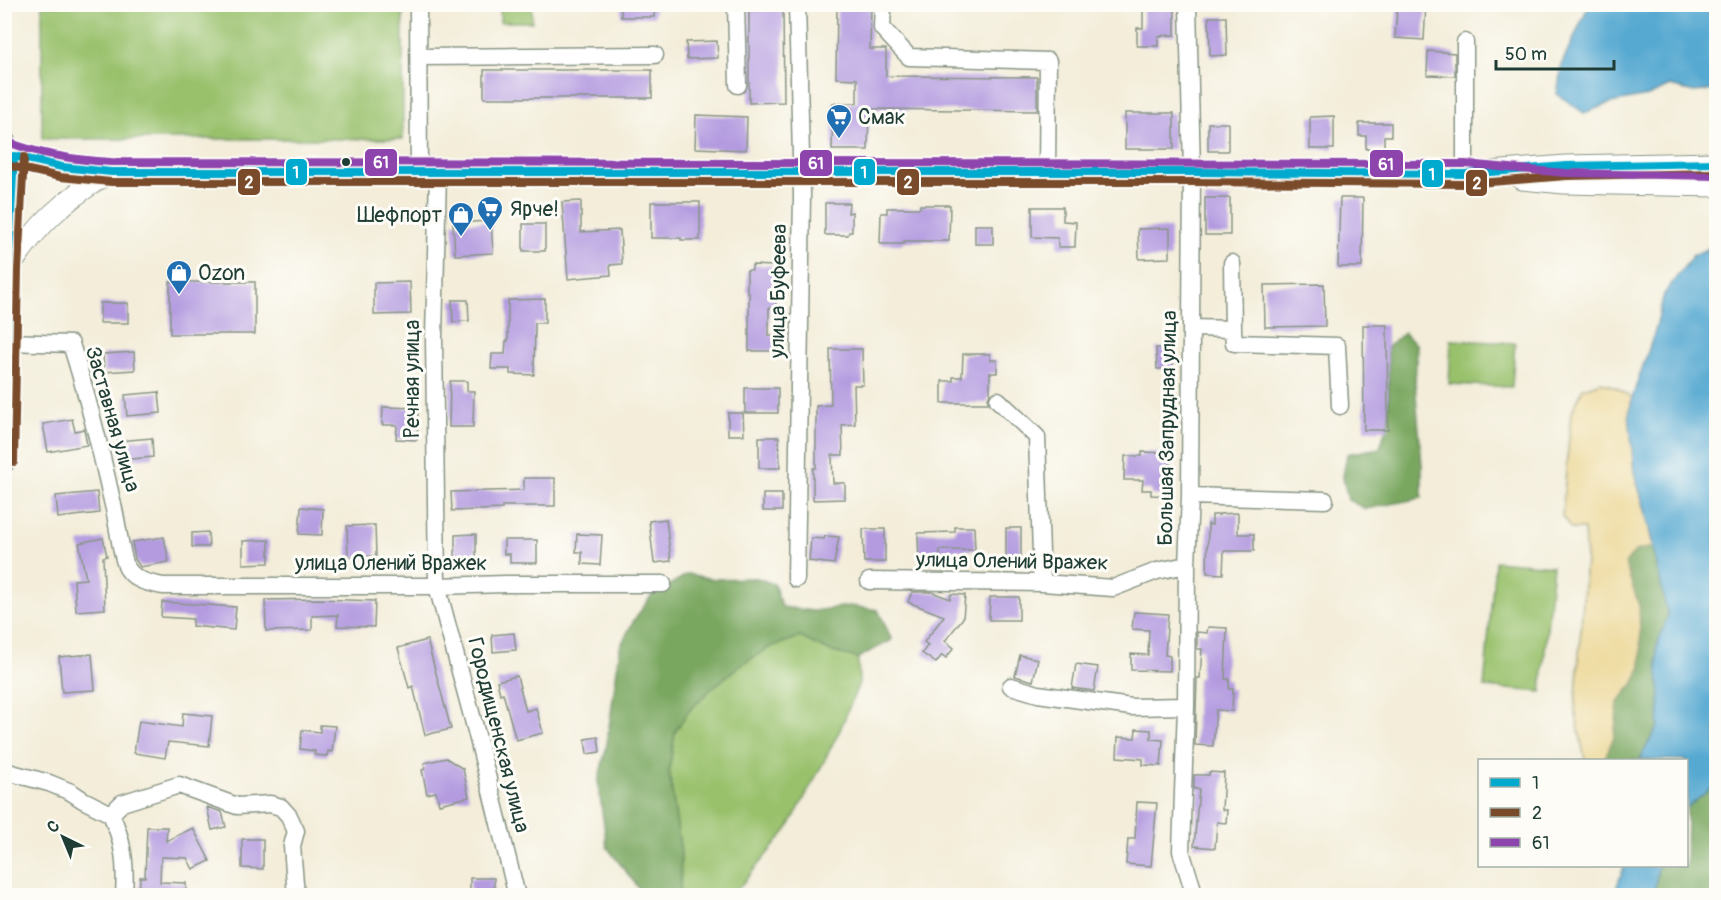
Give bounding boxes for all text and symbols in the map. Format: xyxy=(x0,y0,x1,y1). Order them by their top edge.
scale bar xyxy=(1496,33,1614,71)
text: 50 m xyxy=(1505,43,1547,66)
supermarket icon: Смак xyxy=(824,102,854,140)
place label: Смак xyxy=(858,104,906,131)
line badge: 61 xyxy=(364,148,398,177)
line badge: 61 xyxy=(799,149,833,177)
line badge: 61 xyxy=(1369,149,1404,178)
text: 61 xyxy=(373,153,389,173)
text: 61 xyxy=(808,154,824,174)
text: 61 xyxy=(1378,155,1394,175)
unlabelled marker xyxy=(340,156,352,168)
line badge: 1 xyxy=(285,158,308,186)
line badge: 1 xyxy=(853,158,876,186)
line badge: 1 xyxy=(1421,159,1444,188)
text: 1 xyxy=(293,163,299,183)
text: 1 xyxy=(861,163,867,183)
text: 1 xyxy=(1429,165,1435,185)
line badge: 2 xyxy=(237,168,261,196)
line badge: 2 xyxy=(896,168,920,196)
line badge: 2 xyxy=(1465,169,1488,197)
text: 2 xyxy=(245,173,254,193)
text: 2 xyxy=(904,173,913,193)
text: 2 xyxy=(1473,174,1482,194)
supermarket icon: Ярче! xyxy=(475,194,505,232)
place label: Ярче! xyxy=(510,196,559,223)
shop icon: Шефпорт xyxy=(446,200,476,238)
place label: Шефпорт xyxy=(357,202,442,229)
street label: улица Буфеева xyxy=(764,224,793,359)
shop icon: Ozon xyxy=(164,258,194,296)
place label: Ozon xyxy=(198,260,245,287)
street label: Большая Запрудная улица xyxy=(1152,310,1183,546)
street label: Речная улица xyxy=(399,320,426,438)
street label: Заставная улица xyxy=(79,343,146,495)
street label: улица Олений Вражек xyxy=(915,546,1108,577)
street label: улица Олений Вражек xyxy=(294,550,487,577)
street label: Городищенская улица xyxy=(461,635,536,836)
legend xyxy=(1478,759,1688,867)
text: 1 xyxy=(1532,772,1539,795)
text: 2 xyxy=(1532,802,1542,825)
north arrow xyxy=(33,807,93,867)
text: С xyxy=(43,816,64,837)
text: 61 xyxy=(1532,832,1550,855)

